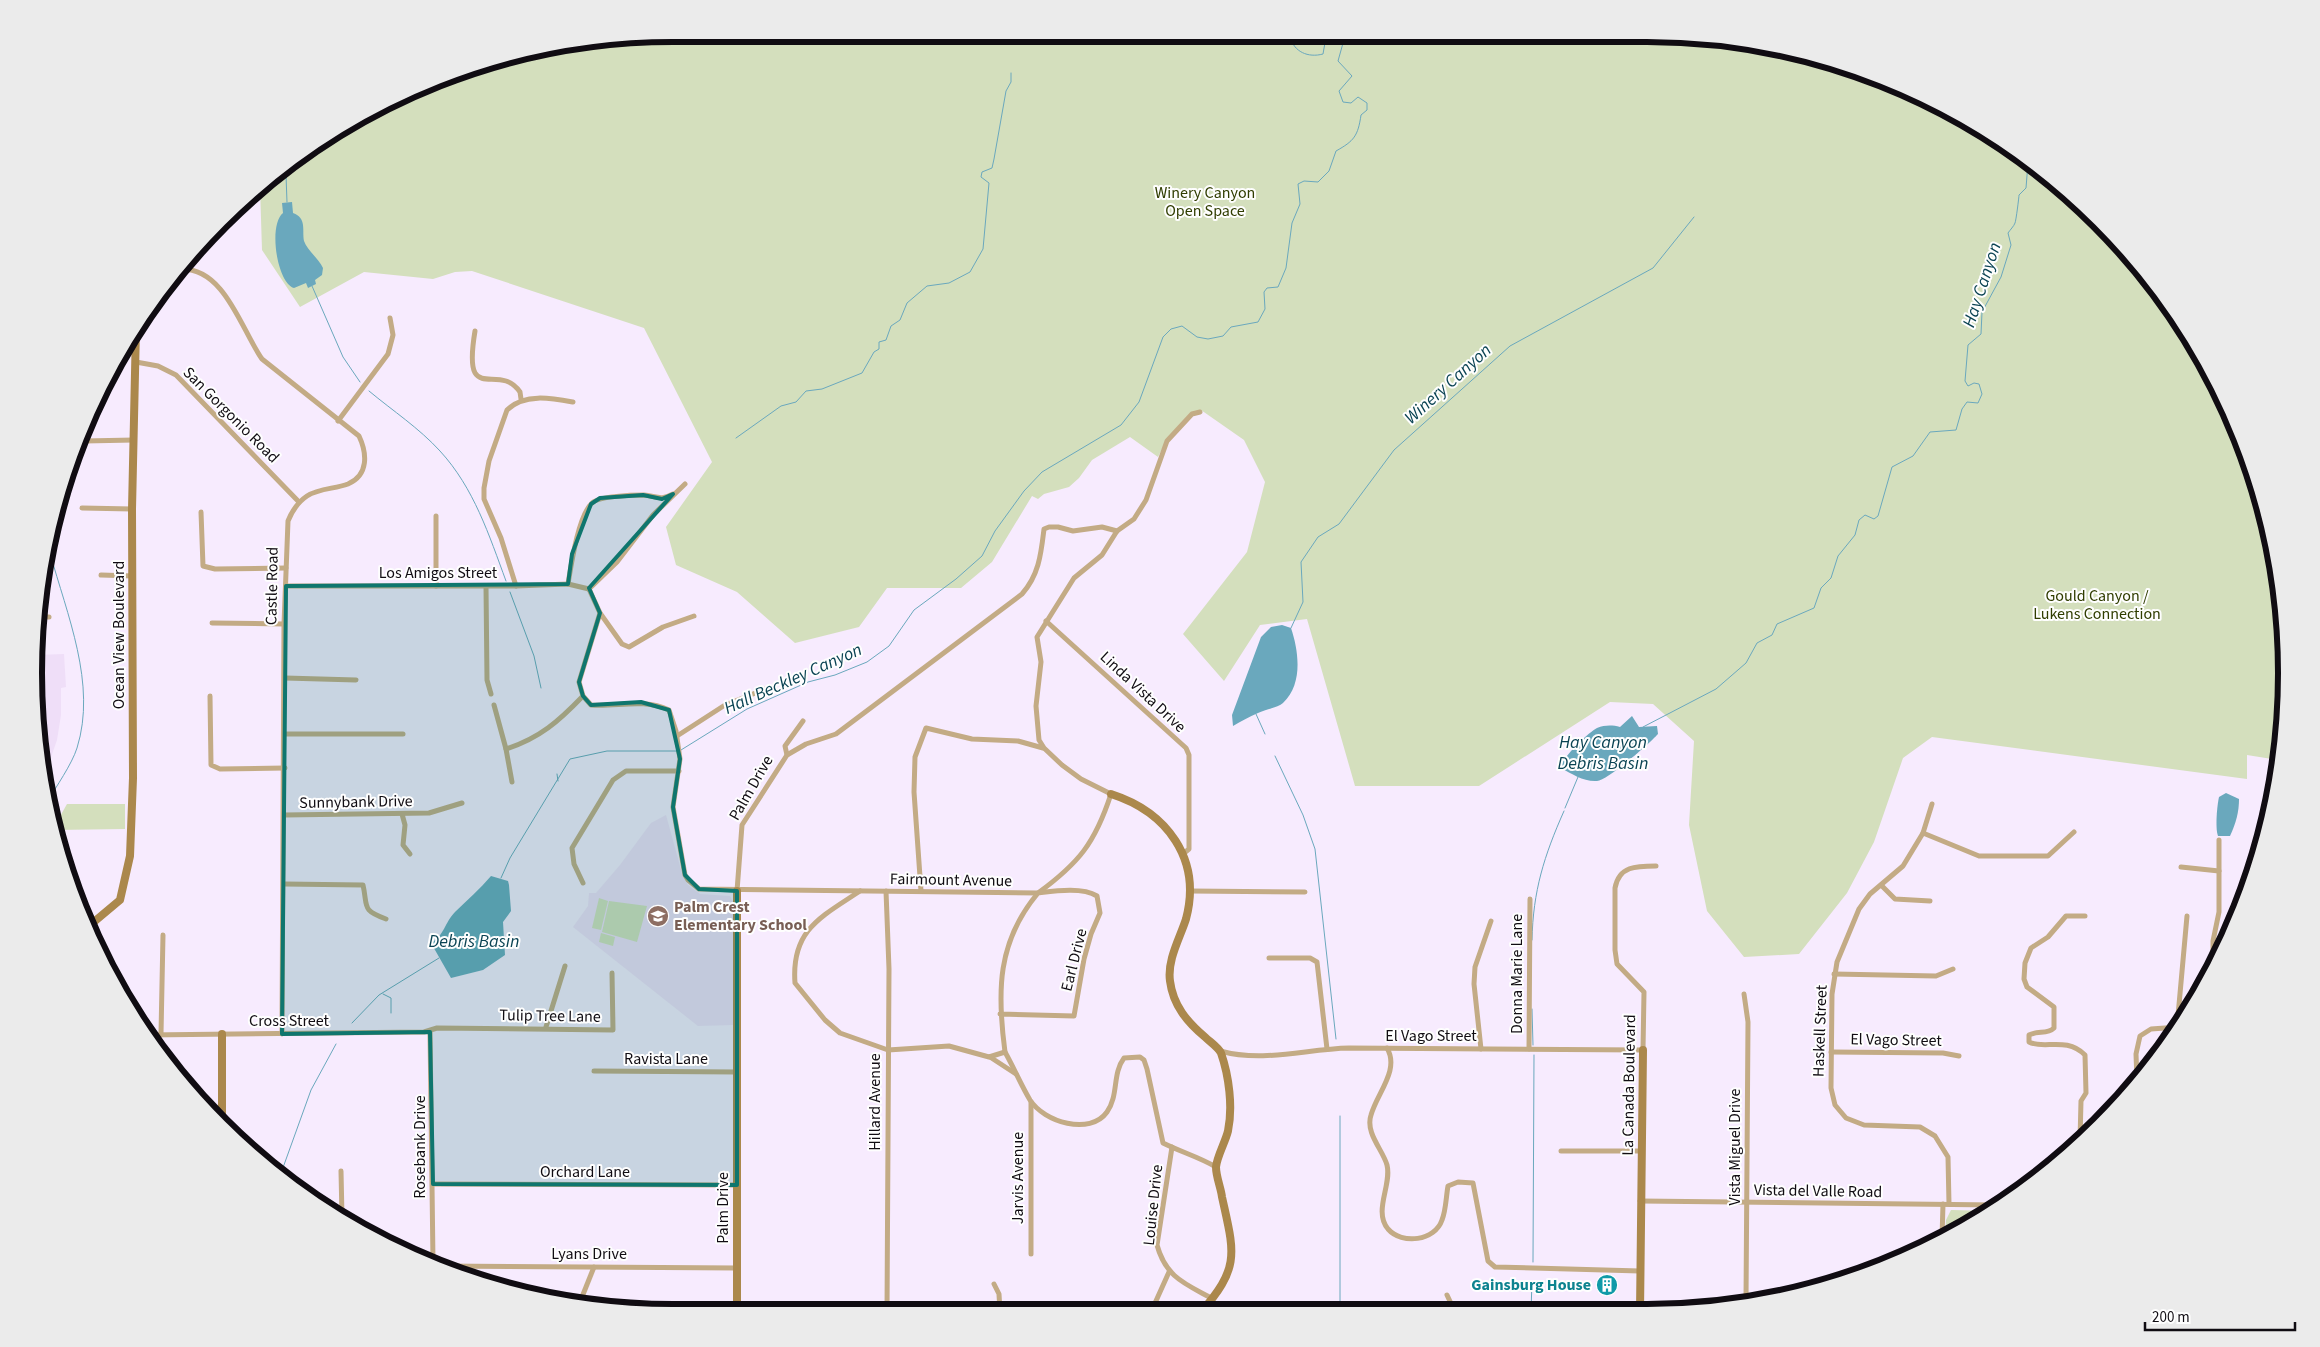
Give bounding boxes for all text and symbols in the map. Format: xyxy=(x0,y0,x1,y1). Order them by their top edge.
park label: Winery Canyon Open Space xyxy=(1155,182,1255,222)
water label: Hay Canyon xyxy=(1956,239,2008,331)
water label: Winery Canyon xyxy=(1399,338,1497,430)
street label: San Gorgonio Road xyxy=(178,362,284,468)
street label: Castle Road xyxy=(260,547,284,625)
street label: Ocean View Boulevard xyxy=(108,561,130,709)
street label: Los Amigos Street xyxy=(379,562,498,584)
park label: Gould Canyon / Lukens Connection xyxy=(2033,585,2161,625)
water label: Hall Beckley Canyon xyxy=(720,637,866,721)
street label: Linda Vista Drive xyxy=(1095,646,1191,738)
water label: Hay Canyon Debris Basin xyxy=(1557,730,1649,776)
street label: Palm Drive xyxy=(724,751,778,825)
street label: Sunnybank Drive xyxy=(299,790,413,814)
street label: Fairmount Avenue xyxy=(890,868,1012,892)
place label: Palm Crest Elementary School xyxy=(674,896,807,936)
school or university icon: Palm Crest Elementary School xyxy=(646,904,670,928)
street label: Donna Marie Lane xyxy=(1506,914,1528,1034)
street label: Earl Drive xyxy=(1056,926,1092,994)
water label: Debris Basin xyxy=(428,929,520,954)
street label: Haskell Street xyxy=(1807,984,1833,1077)
street label: Tulip Tree Lane xyxy=(499,1004,601,1028)
street label: Cross Street xyxy=(249,1010,330,1032)
street label: La Canada Boulevard xyxy=(1617,1014,1641,1156)
street label: El Vago Street xyxy=(1385,1025,1477,1047)
street label: El Vago Street xyxy=(1850,1028,1943,1052)
street label: Ravista Lane xyxy=(624,1048,708,1070)
street label: Hillard Avenue xyxy=(864,1053,886,1151)
street label: Vista Miguel Drive xyxy=(1724,1088,1746,1206)
street label: Rosebank Drive xyxy=(409,1095,431,1199)
street label: Jarvis Avenue xyxy=(1007,1132,1029,1224)
street label: Orchard Lane xyxy=(540,1161,630,1183)
street label: Louise Drive xyxy=(1138,1163,1168,1247)
street label: Palm Drive xyxy=(712,1172,734,1244)
street label: Vista del Valle Road xyxy=(1754,1179,1882,1203)
street label: Lyans Drive xyxy=(551,1243,627,1265)
building icon: Gainsburg House xyxy=(1595,1273,1619,1297)
place label: Gainsburg House xyxy=(1471,1274,1591,1296)
scale bar xyxy=(2145,1300,2295,1332)
text: 200 m xyxy=(2152,1307,2190,1328)

